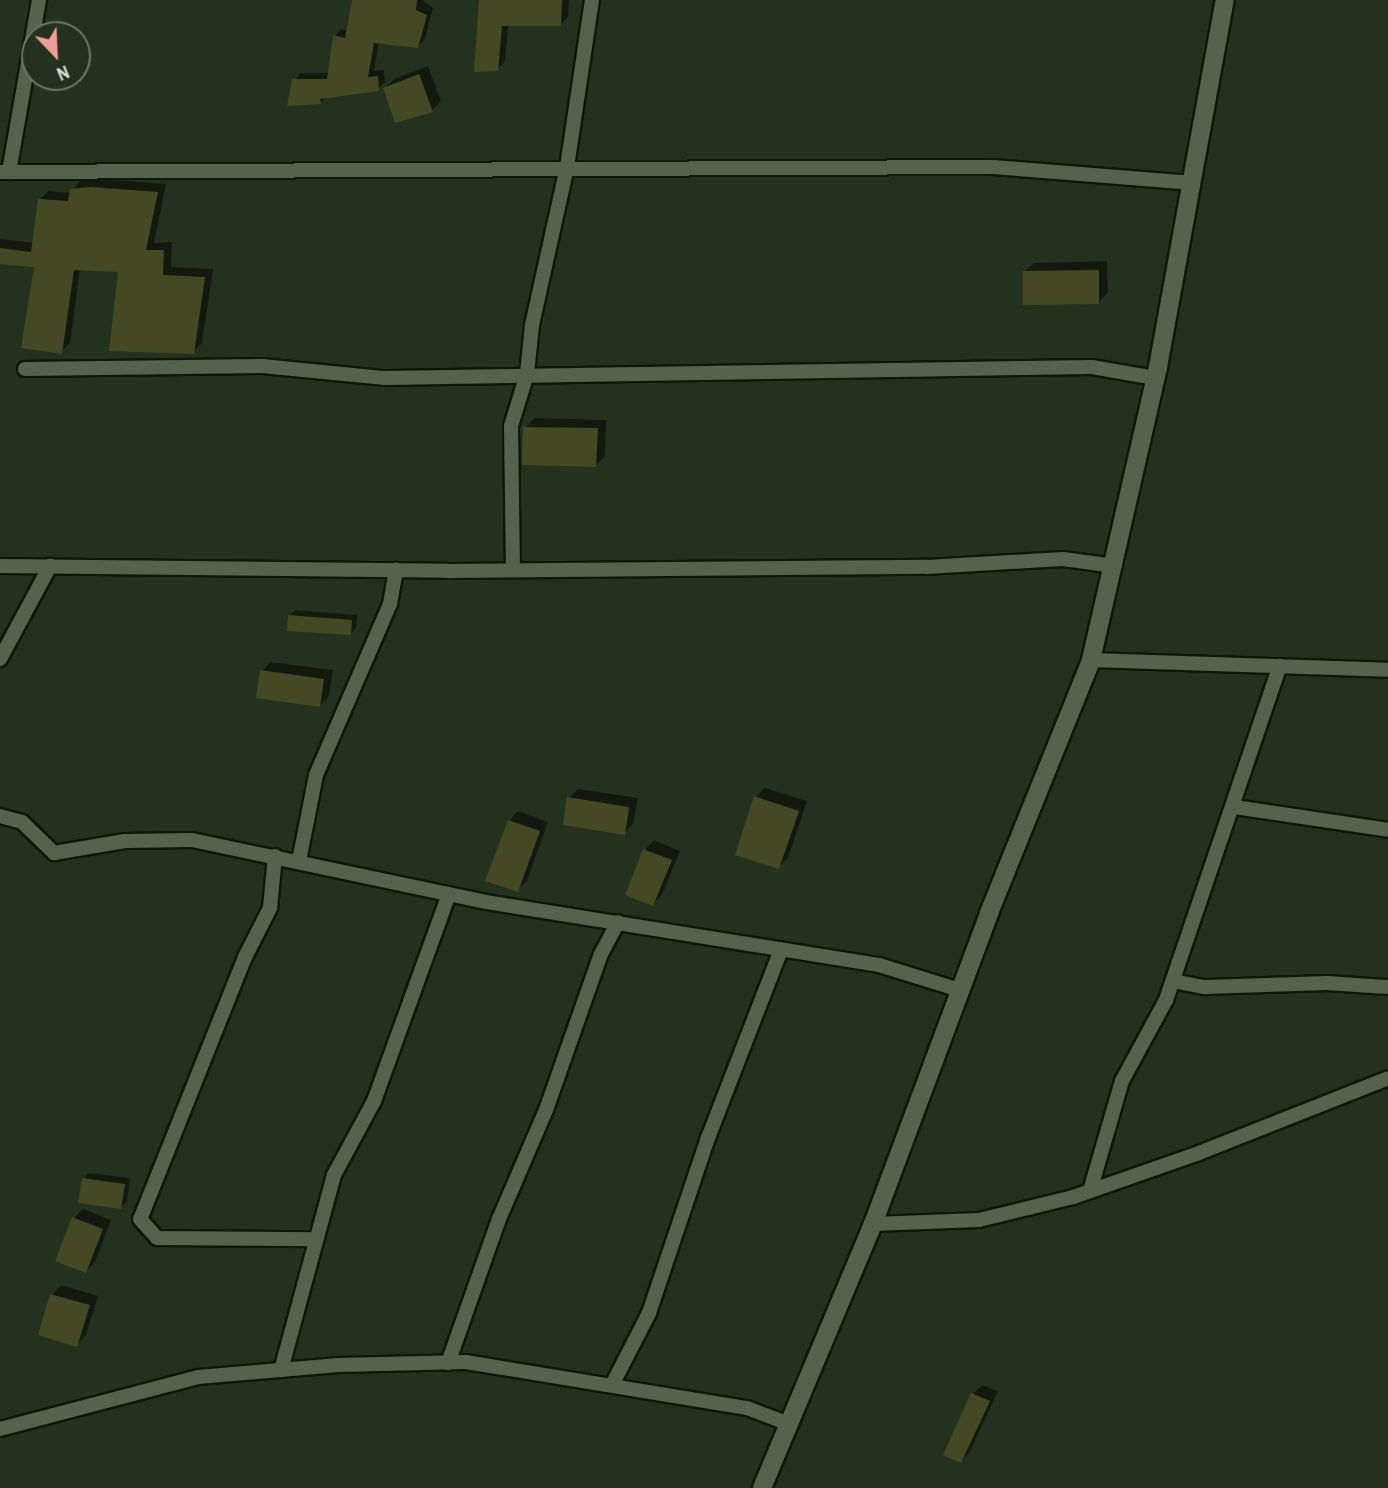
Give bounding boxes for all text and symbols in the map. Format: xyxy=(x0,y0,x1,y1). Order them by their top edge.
north arrow xyxy=(21,21,91,91)
text: N xyxy=(53,59,74,88)

